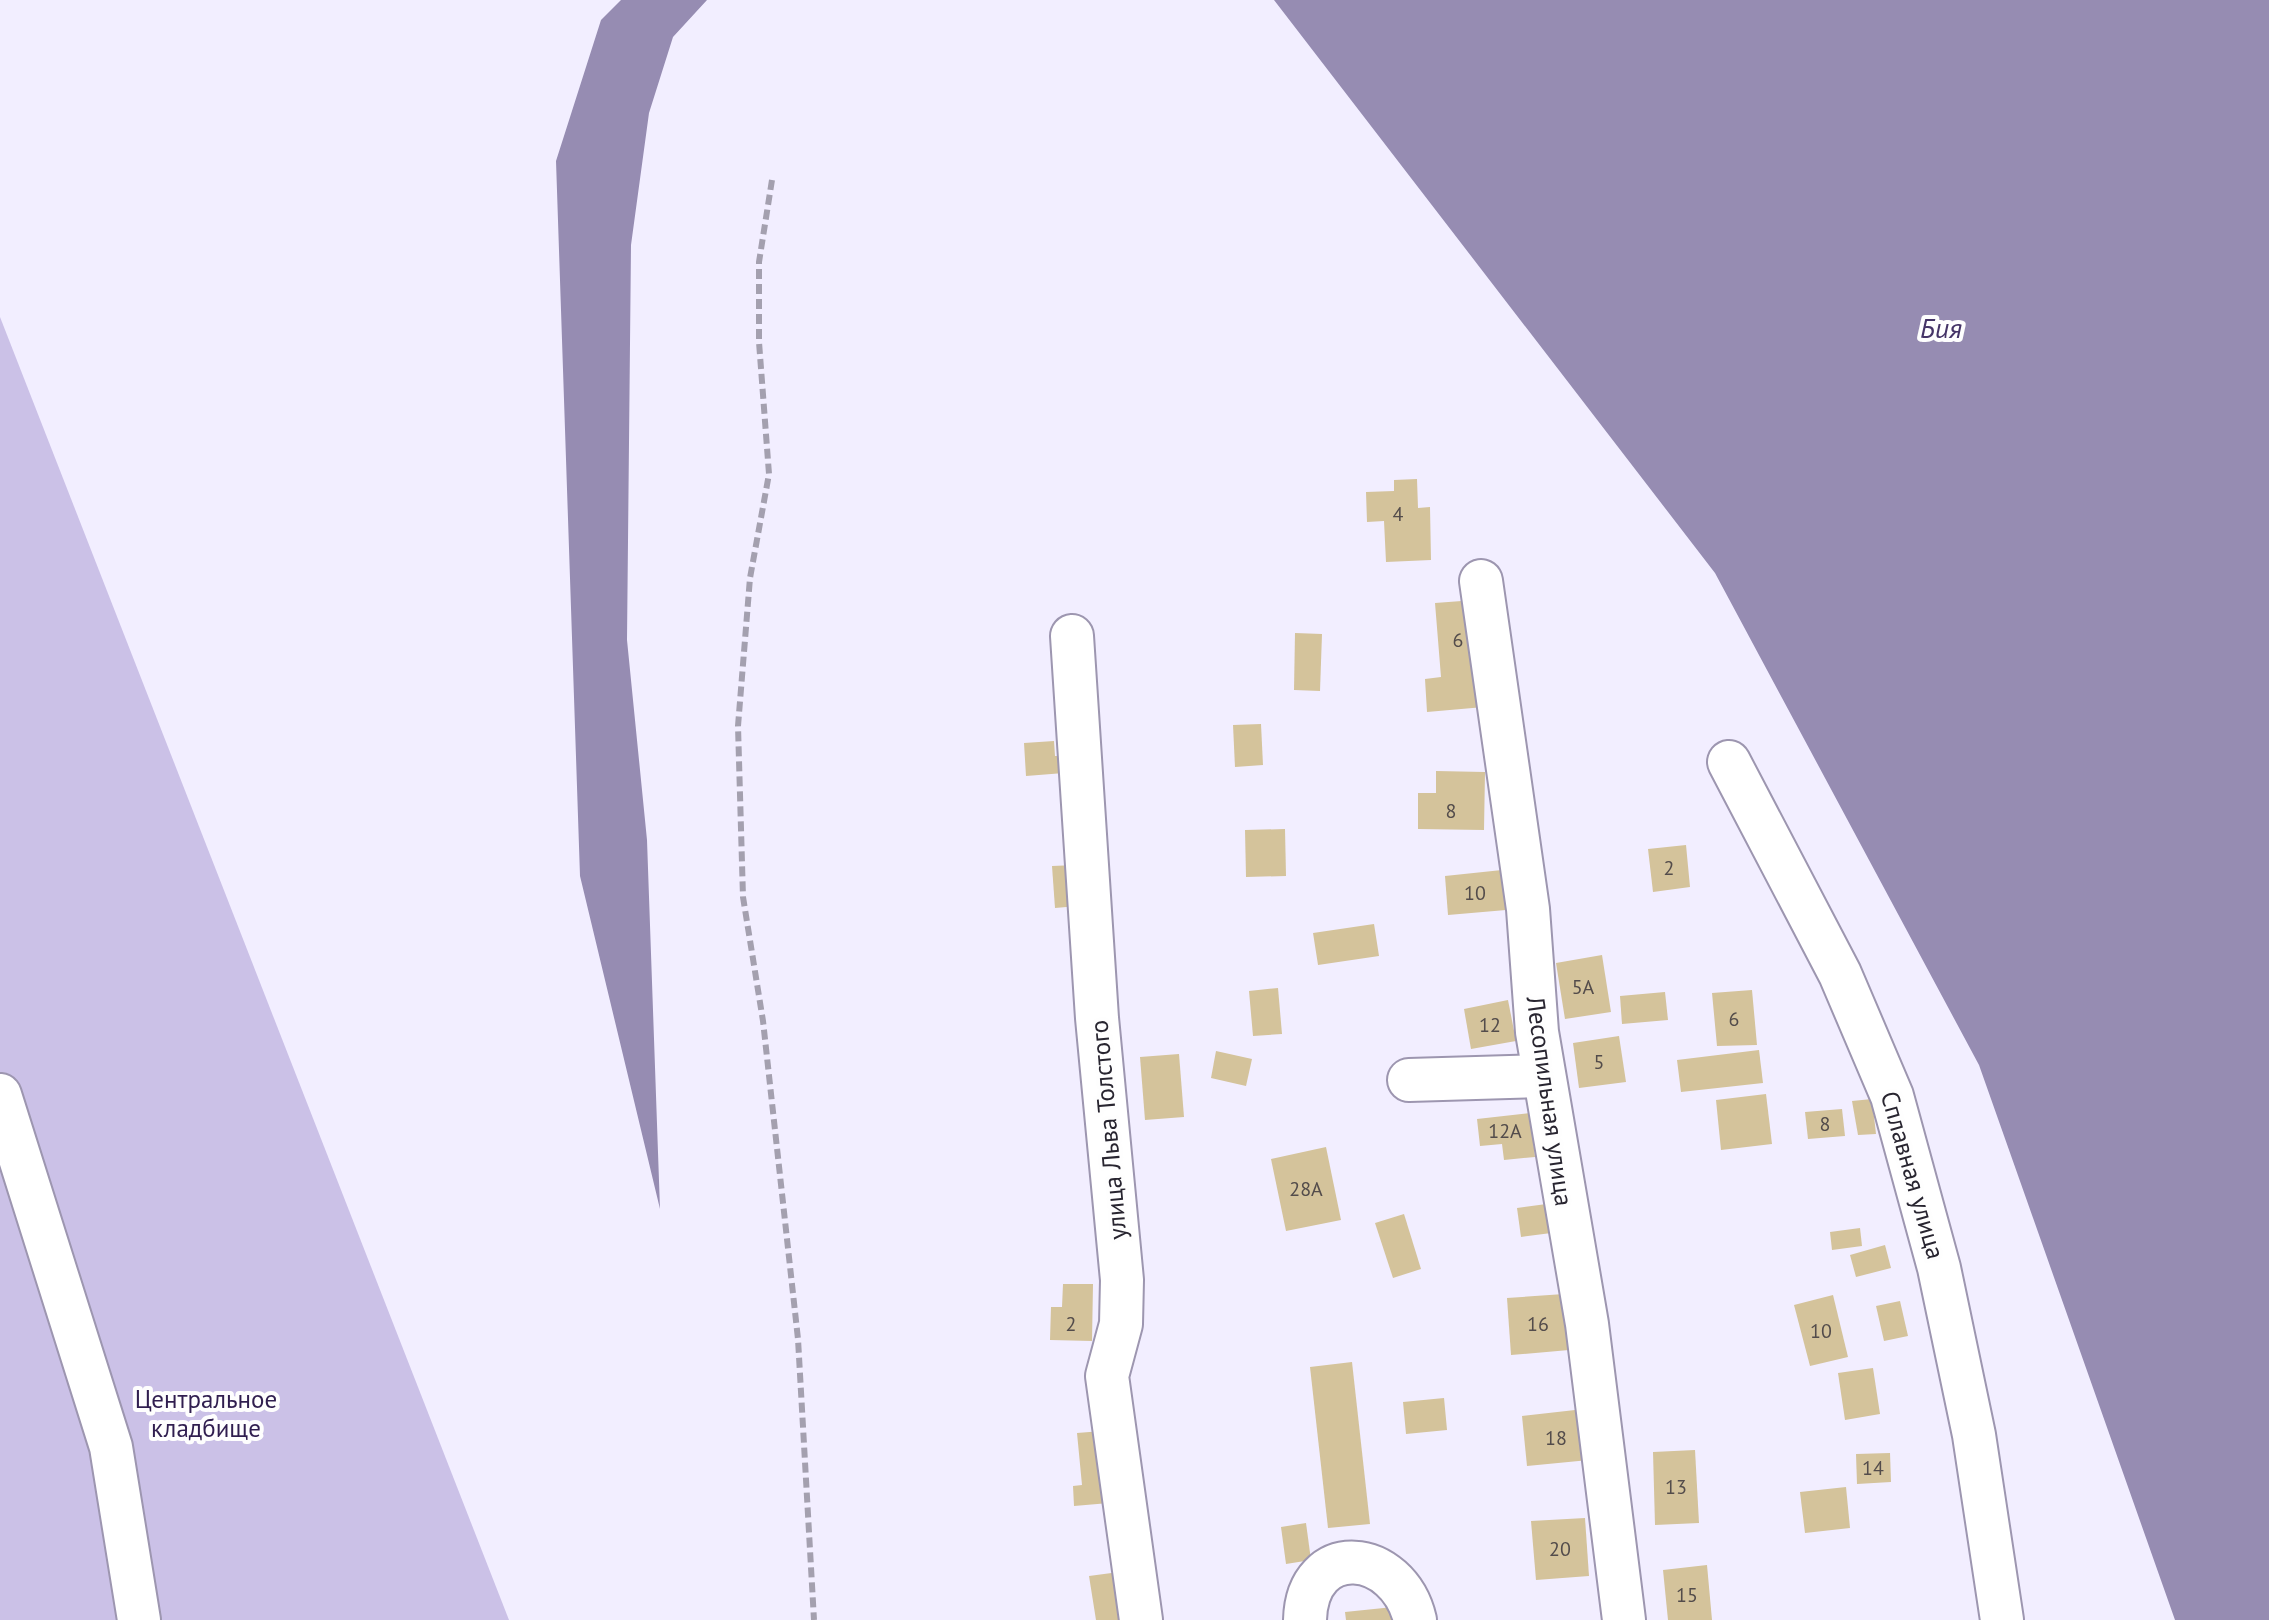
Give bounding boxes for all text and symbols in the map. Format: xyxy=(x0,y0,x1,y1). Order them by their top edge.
water label: Бия xyxy=(1920,309,1962,346)
house number: 4 xyxy=(1393,501,1404,527)
house number: 6 xyxy=(1453,627,1463,653)
house number: 8 xyxy=(1446,798,1456,824)
house number: 2 xyxy=(1664,855,1674,881)
house number: 10 xyxy=(1464,880,1486,906)
house number: 5А xyxy=(1572,974,1595,1000)
street label: Лесопильная улица xyxy=(1519,993,1581,1208)
house number: 6 xyxy=(1729,1006,1739,1032)
house number: 12 xyxy=(1479,1012,1501,1038)
street label: улица Льва Толстого xyxy=(1082,1019,1134,1241)
house number: 5 xyxy=(1594,1049,1604,1075)
street label: Сплавная улица xyxy=(1874,1087,1952,1263)
house number: 8 xyxy=(1820,1111,1830,1137)
house number: 12А xyxy=(1488,1118,1522,1144)
house number: 28А xyxy=(1289,1176,1323,1202)
house number: 2 xyxy=(1066,1311,1076,1337)
house number: 16 xyxy=(1527,1311,1549,1337)
house number: 10 xyxy=(1810,1318,1832,1344)
park label: Центральное кладбище xyxy=(135,1383,277,1444)
house number: 18 xyxy=(1545,1425,1567,1451)
house number: 14 xyxy=(1862,1455,1884,1481)
house number: 13 xyxy=(1665,1474,1687,1500)
house number: 20 xyxy=(1549,1536,1571,1562)
house number: 15 xyxy=(1676,1582,1698,1608)

